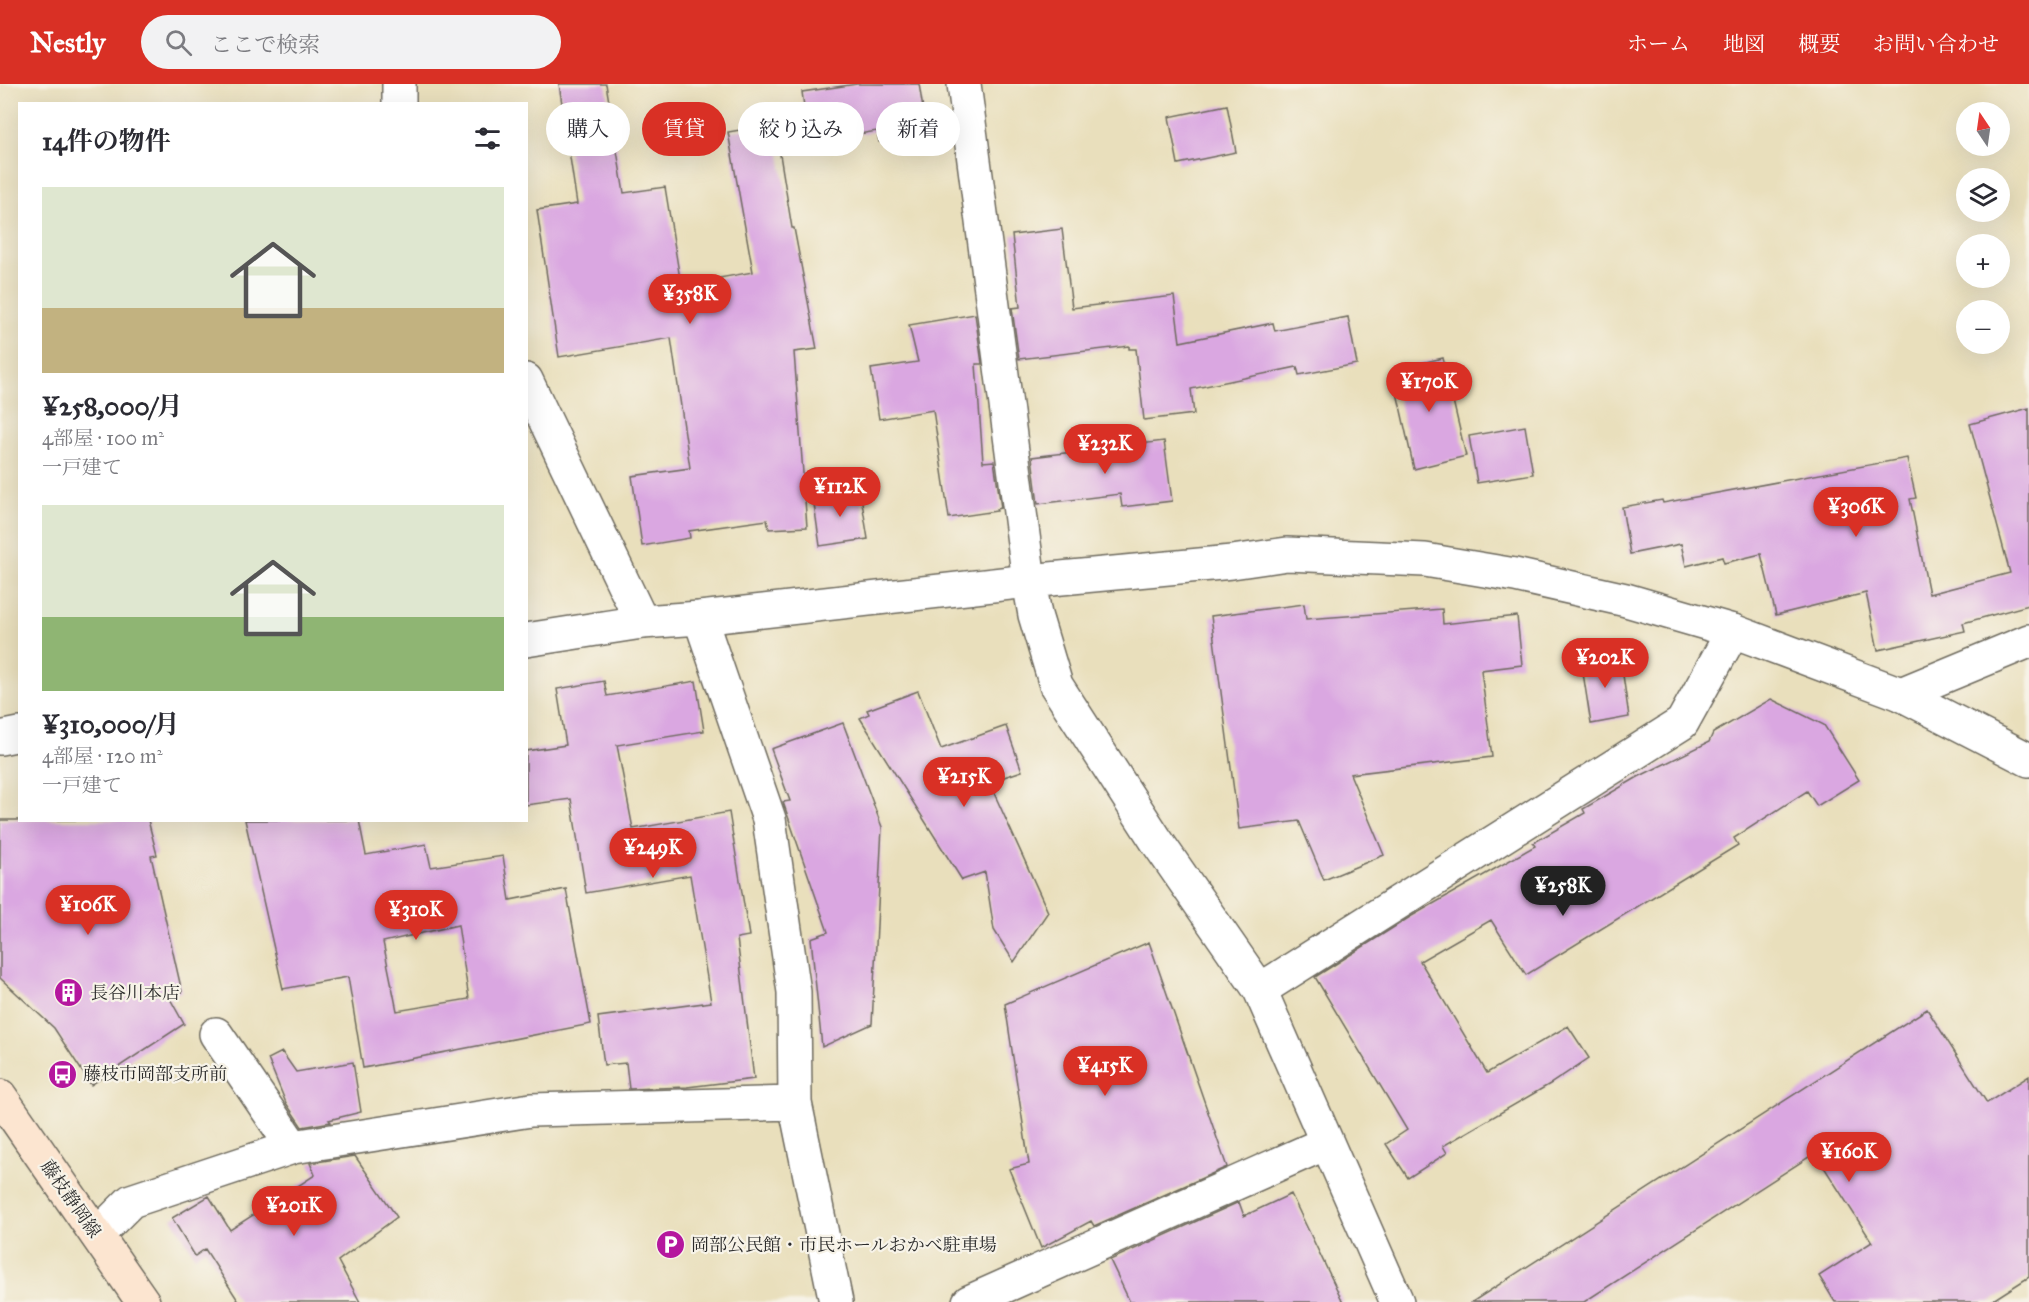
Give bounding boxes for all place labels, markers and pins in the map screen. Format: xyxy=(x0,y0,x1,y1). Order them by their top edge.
pin: ¥358K xyxy=(648,274,732,325)
pin: ¥170K xyxy=(1387,362,1471,413)
pin: ¥232K xyxy=(1063,424,1147,475)
pin: ¥112K xyxy=(798,467,882,518)
pin: ¥306K xyxy=(1814,487,1898,538)
pin: ¥202K xyxy=(1563,638,1647,689)
pin: ¥215K xyxy=(922,757,1006,808)
pin: ¥249K xyxy=(611,828,695,879)
pin: ¥258K xyxy=(1521,866,1605,917)
pin: ¥106K xyxy=(46,885,130,936)
pin: ¥310K xyxy=(374,890,458,941)
building icon: 長谷川本店 xyxy=(53,977,85,1009)
place label: 長谷川本店 xyxy=(90,982,180,1004)
pin: ¥415K xyxy=(1063,1046,1147,1097)
bus stop icon: 藤枝市岡部支所前 xyxy=(46,1058,78,1090)
place label: 藤枝市岡部支所前 xyxy=(83,1063,227,1085)
pin: ¥160K xyxy=(1807,1132,1891,1183)
pin: ¥201K xyxy=(252,1186,336,1237)
parking icon: 岡部公民館・市民ホールおかべ駐車場 xyxy=(654,1229,686,1261)
place label: 岡部公民館・市民ホールおかべ駐車場 xyxy=(691,1234,997,1256)

